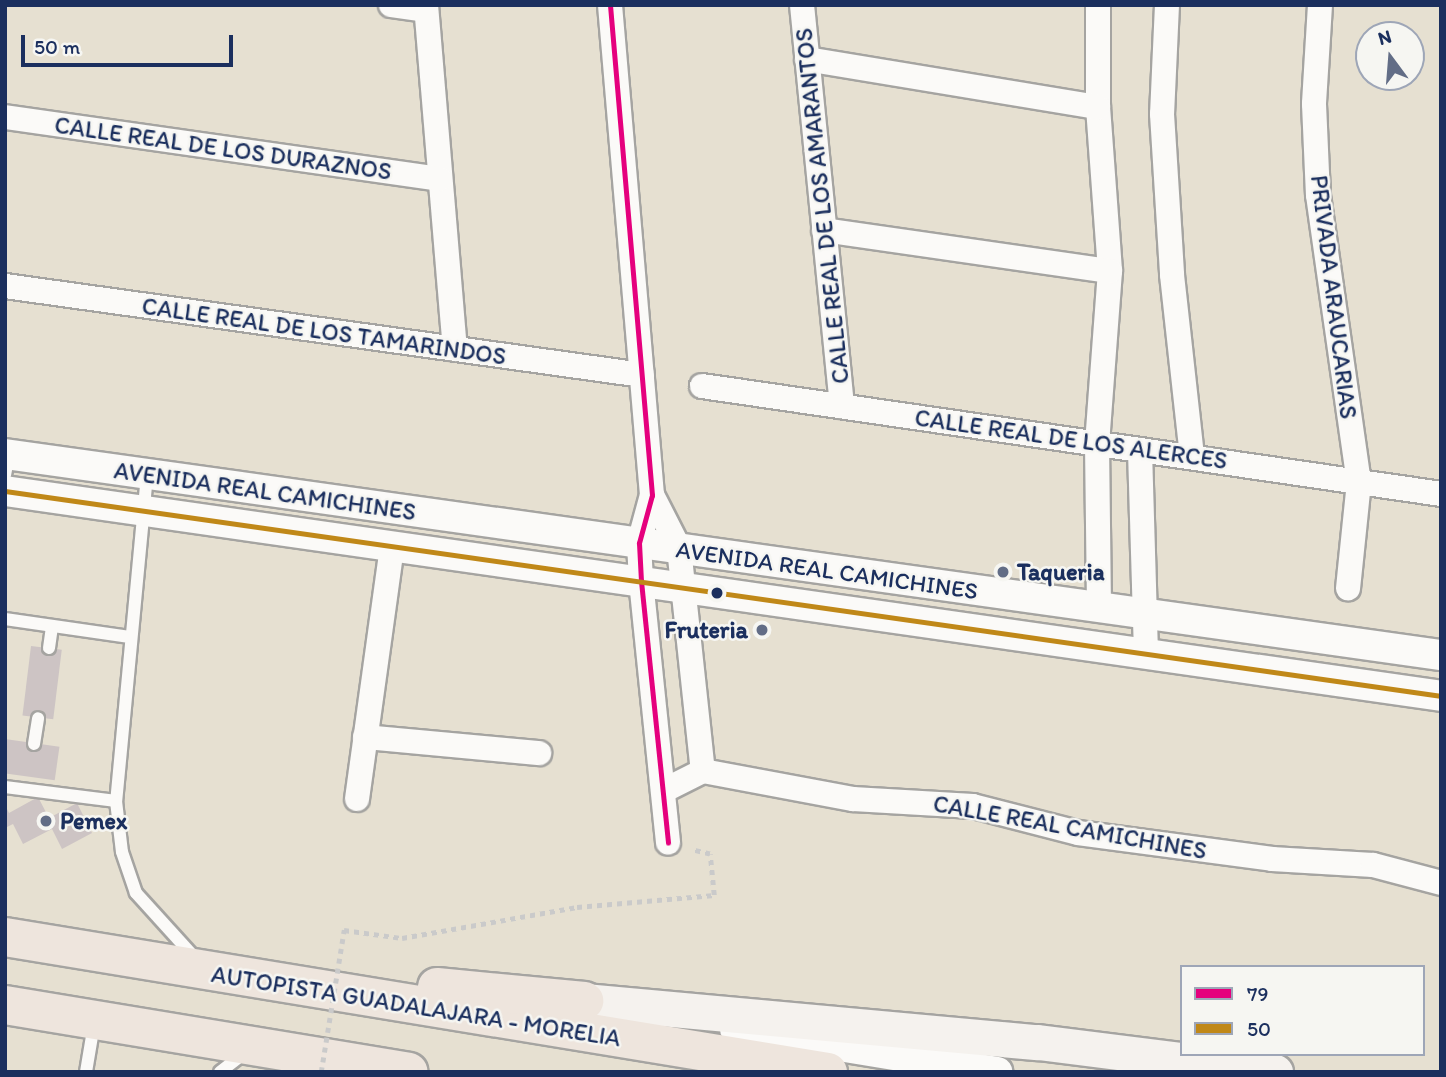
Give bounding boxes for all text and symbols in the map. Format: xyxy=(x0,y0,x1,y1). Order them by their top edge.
scale bar xyxy=(24,21,236,65)
north arrow xyxy=(1355,21,1425,91)
text: N xyxy=(1375,24,1394,50)
street label: CALLE REAL DE LOS AMARANTOS xyxy=(789,27,855,385)
text: 50 m xyxy=(34,34,80,59)
street label: CALLE REAL DE LOS DURAZNOS xyxy=(53,110,393,186)
street label: PRIVADA ARAUCARIAS xyxy=(1305,173,1363,421)
street label: CALLE REAL DE LOS TAMARINDOS xyxy=(141,291,507,371)
street label: CALLE REAL DE LOS ALERCES xyxy=(913,403,1229,475)
street label: AVENIDA REAL CAMICHINES xyxy=(112,456,418,526)
street label: AVENIDA REAL CAMICHINES xyxy=(674,535,980,605)
place label: Taqueria xyxy=(1017,558,1105,586)
marker: Taqueria xyxy=(995,564,1011,580)
unlabelled marker xyxy=(710,586,724,600)
place label: Fruteria xyxy=(665,616,748,644)
marker: Fruteria xyxy=(754,622,770,638)
street label: CALLE REAL CAMICHINES xyxy=(932,789,1208,865)
place label: Pemex xyxy=(60,807,127,835)
marker: Pemex xyxy=(38,813,54,829)
street label: AUTOPISTA GUADALAJARA - MORELIA xyxy=(208,959,624,1053)
legend xyxy=(1180,965,1425,1056)
text: 79 xyxy=(1247,981,1268,1006)
text: 50 xyxy=(1247,1016,1271,1041)

